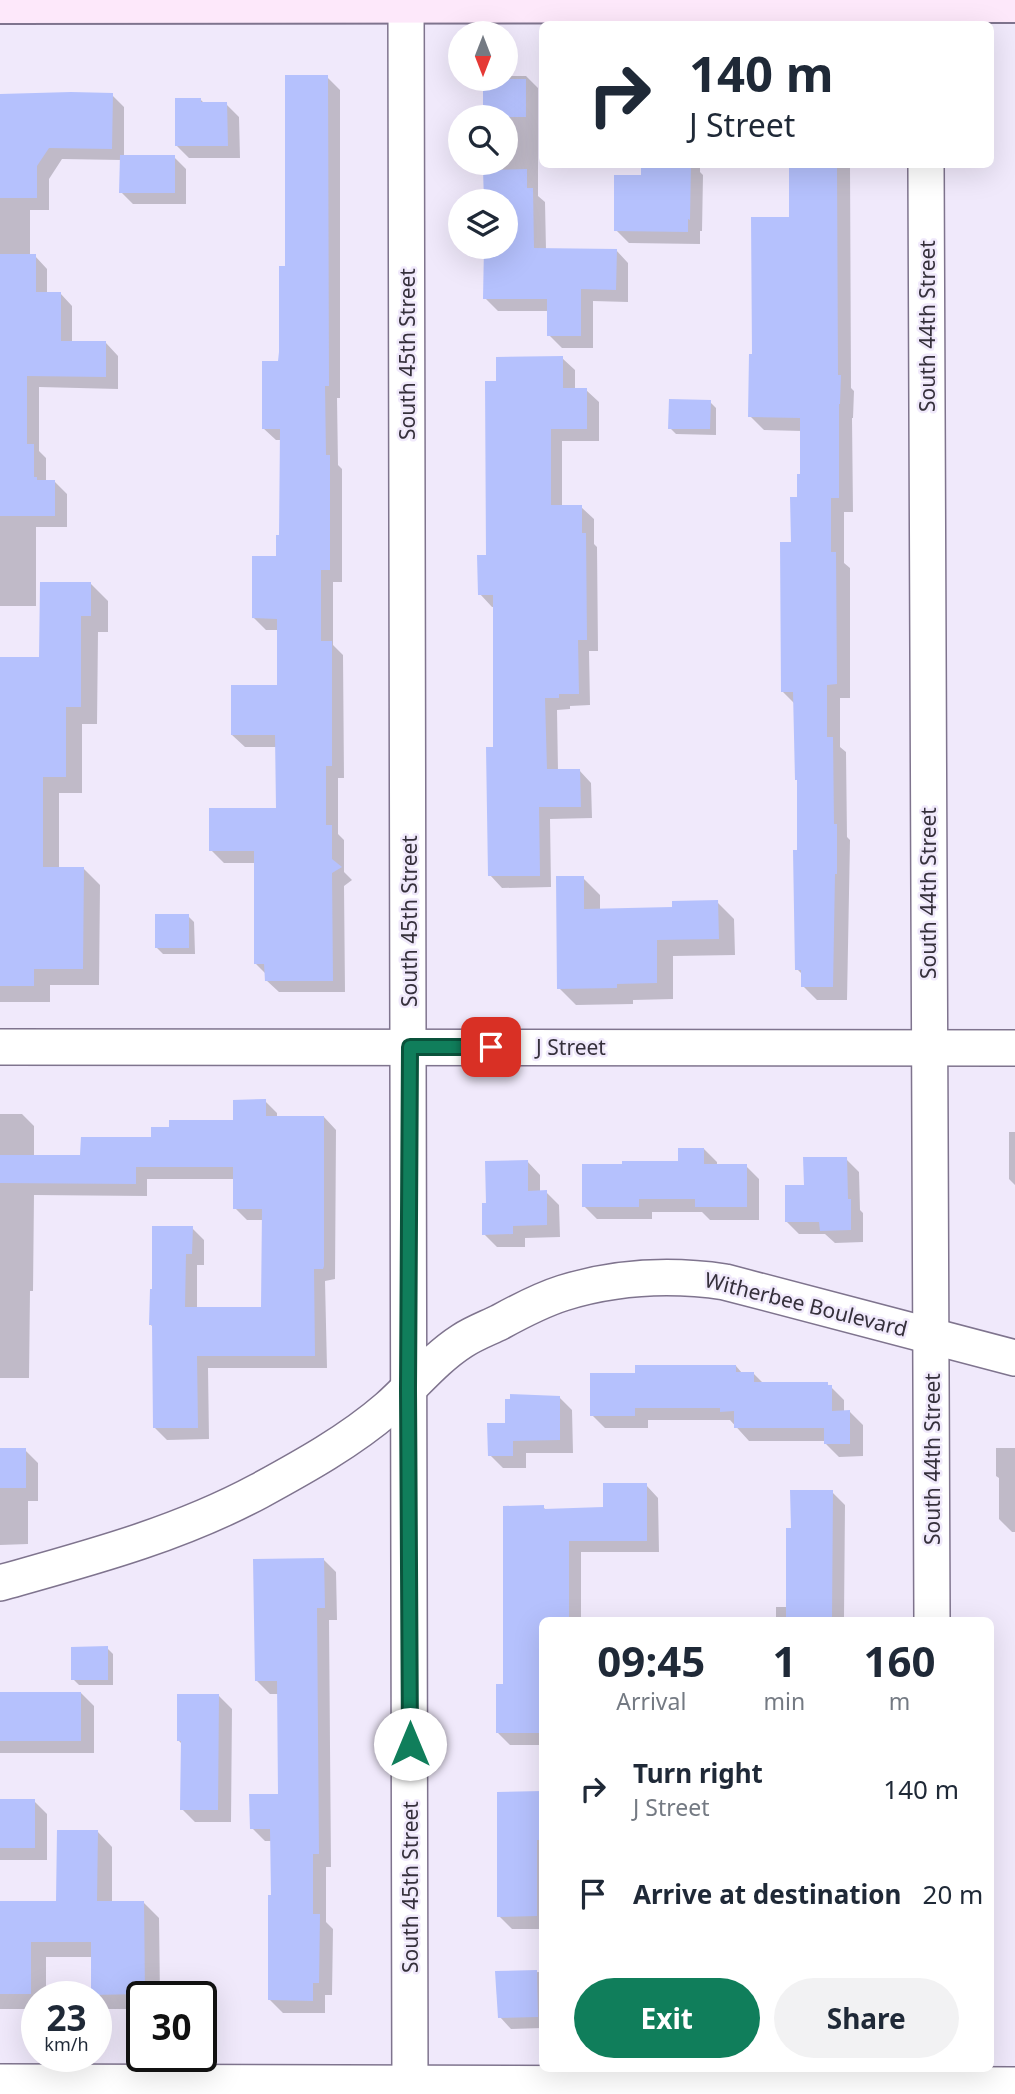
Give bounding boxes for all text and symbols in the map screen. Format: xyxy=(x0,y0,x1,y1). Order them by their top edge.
north arrow xyxy=(448,21,518,91)
map controls xyxy=(448,21,518,259)
text: 140 m xyxy=(689,40,834,106)
icon: right xyxy=(574,49,665,140)
text: J Street xyxy=(689,103,795,146)
button: search xyxy=(448,105,518,175)
button: layers xyxy=(448,189,518,259)
street label: South 44th Street xyxy=(913,240,941,412)
street label: South 45th Street xyxy=(393,268,421,440)
street label: South 44th Street xyxy=(914,807,942,979)
street label: South 45th Street xyxy=(395,835,423,1007)
pin xyxy=(461,1017,521,1077)
icon: arrive xyxy=(472,1028,510,1066)
street label: J Street xyxy=(534,1033,606,1061)
street label: Witherbee Boulevard xyxy=(702,1265,910,1343)
street label: South 44th Street xyxy=(918,1373,946,1545)
text: 09:45 xyxy=(597,1632,705,1689)
text: 1 xyxy=(772,1632,796,1689)
text: 160 xyxy=(864,1632,936,1689)
text: Arrival xyxy=(616,1685,686,1717)
text: min xyxy=(764,1685,805,1717)
text: m xyxy=(889,1685,910,1717)
position arrow xyxy=(373,1707,447,1781)
text: Turn right xyxy=(633,1755,763,1791)
icon: right xyxy=(574,1770,612,1808)
text: 140 m xyxy=(883,1771,959,1807)
text: J Street xyxy=(633,1791,709,1823)
street label: South 45th Street xyxy=(396,1801,424,1973)
icon: arrive xyxy=(574,1875,612,1913)
text: Arrive at destination xyxy=(633,1876,902,1912)
text: 20 m xyxy=(923,1876,983,1912)
button: Exit xyxy=(574,1978,760,2058)
button: Share xyxy=(774,1978,959,2058)
speed limit sign: 30 xyxy=(126,1981,217,2072)
text: 23 xyxy=(46,1994,87,2041)
text: km/h xyxy=(44,2032,89,2056)

